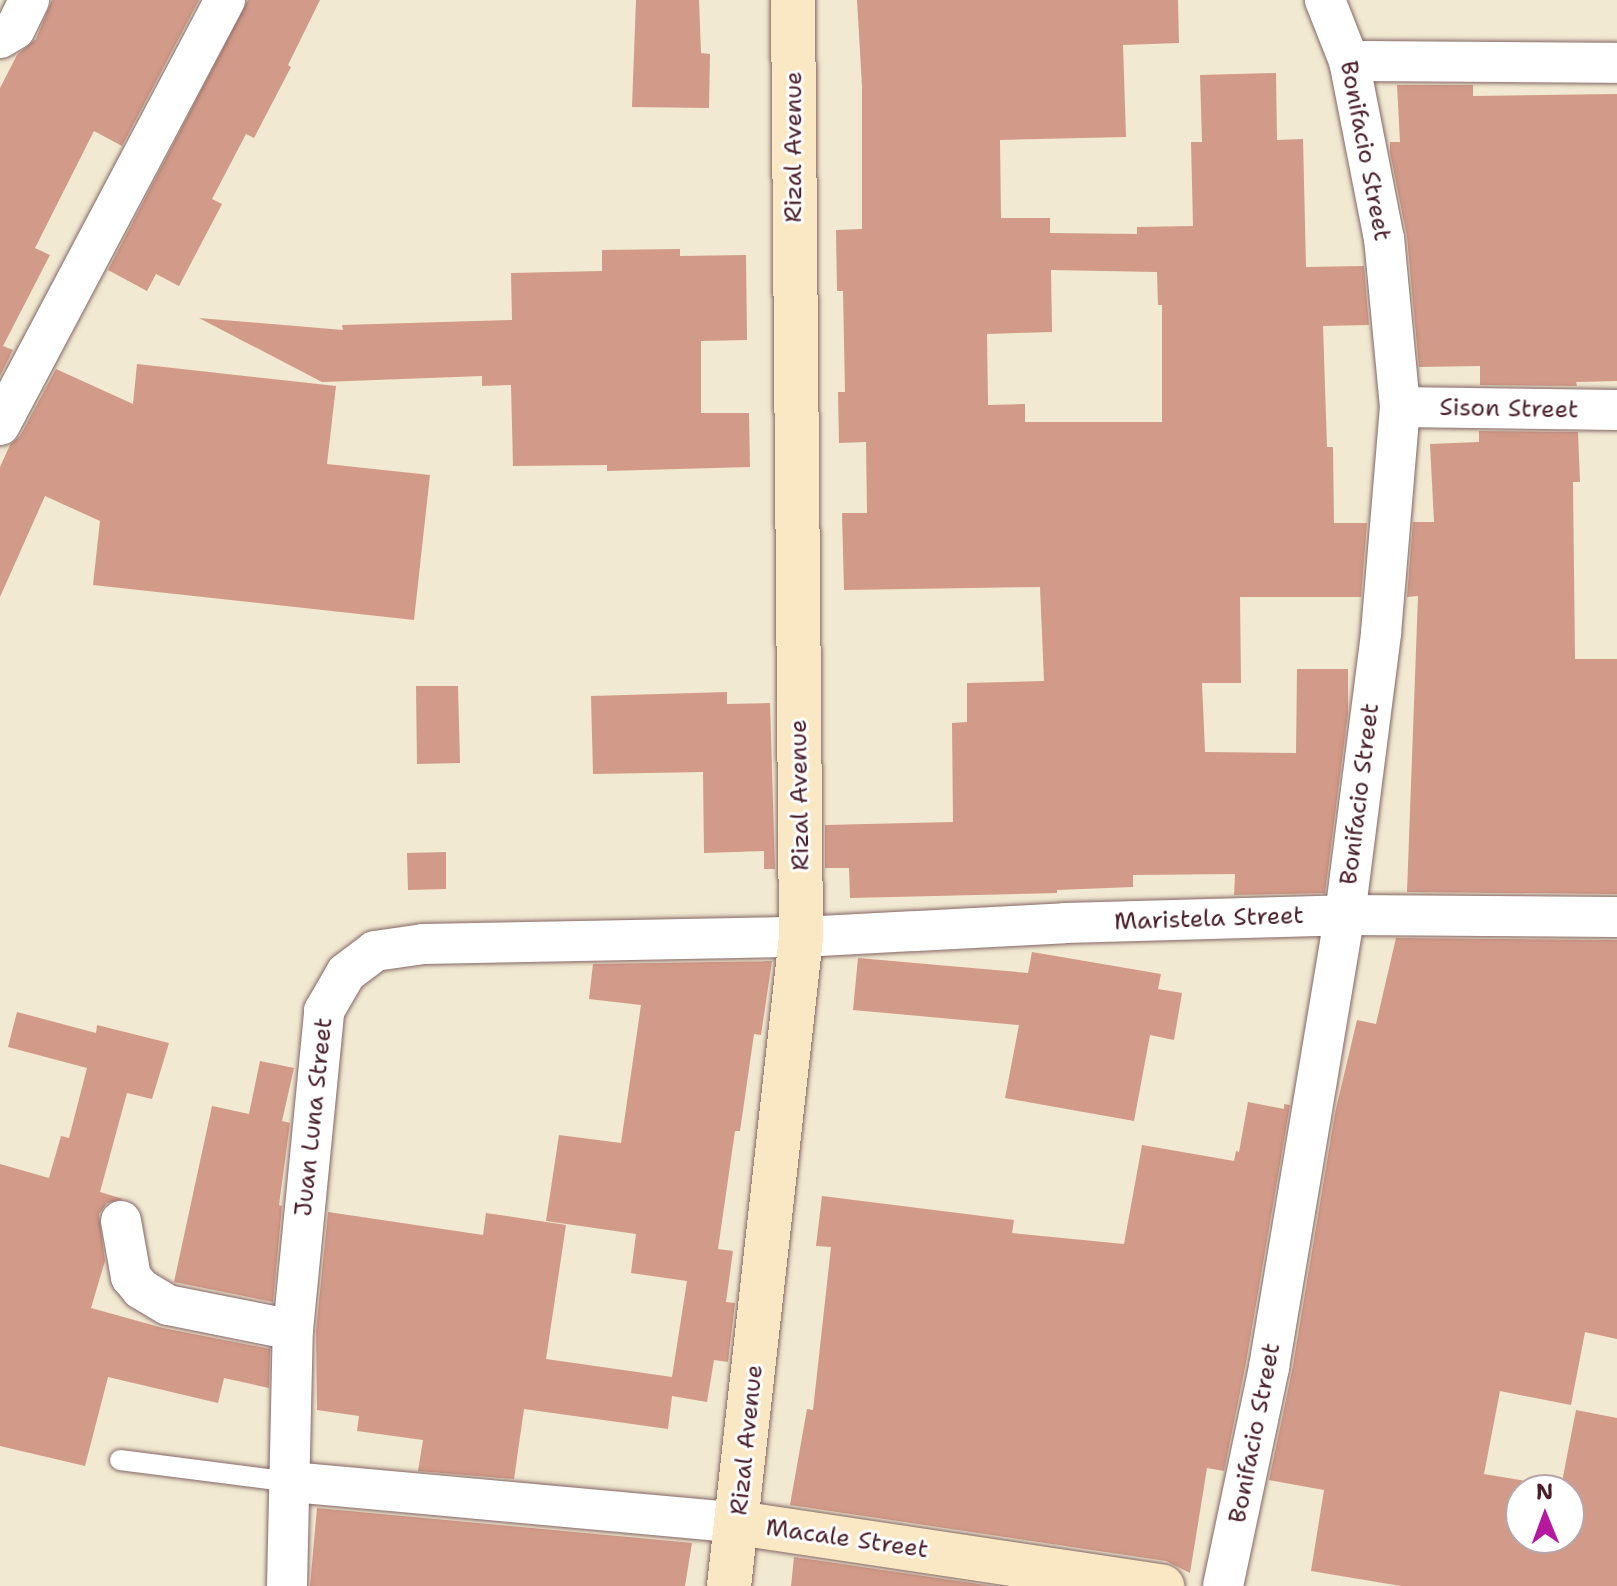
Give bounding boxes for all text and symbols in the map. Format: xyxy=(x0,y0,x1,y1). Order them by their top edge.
street label: Bonifacio Street xyxy=(1333,59,1397,243)
street label: Rizal Avenue xyxy=(780,71,808,223)
street label: Sison Street xyxy=(1439,393,1579,425)
street label: Bonifacio Street xyxy=(1335,701,1385,887)
street label: Rizal Avenue xyxy=(784,719,816,871)
street label: Maristela Street xyxy=(1114,901,1304,937)
street label: Juan Luna Street xyxy=(289,1016,339,1218)
street label: Bonifacio Street xyxy=(1223,1341,1287,1525)
street label: Rizal Avenue xyxy=(725,1363,769,1517)
north arrow xyxy=(1505,1474,1585,1554)
text: N xyxy=(1536,1477,1554,1506)
street label: Macale Street xyxy=(764,1513,930,1565)

